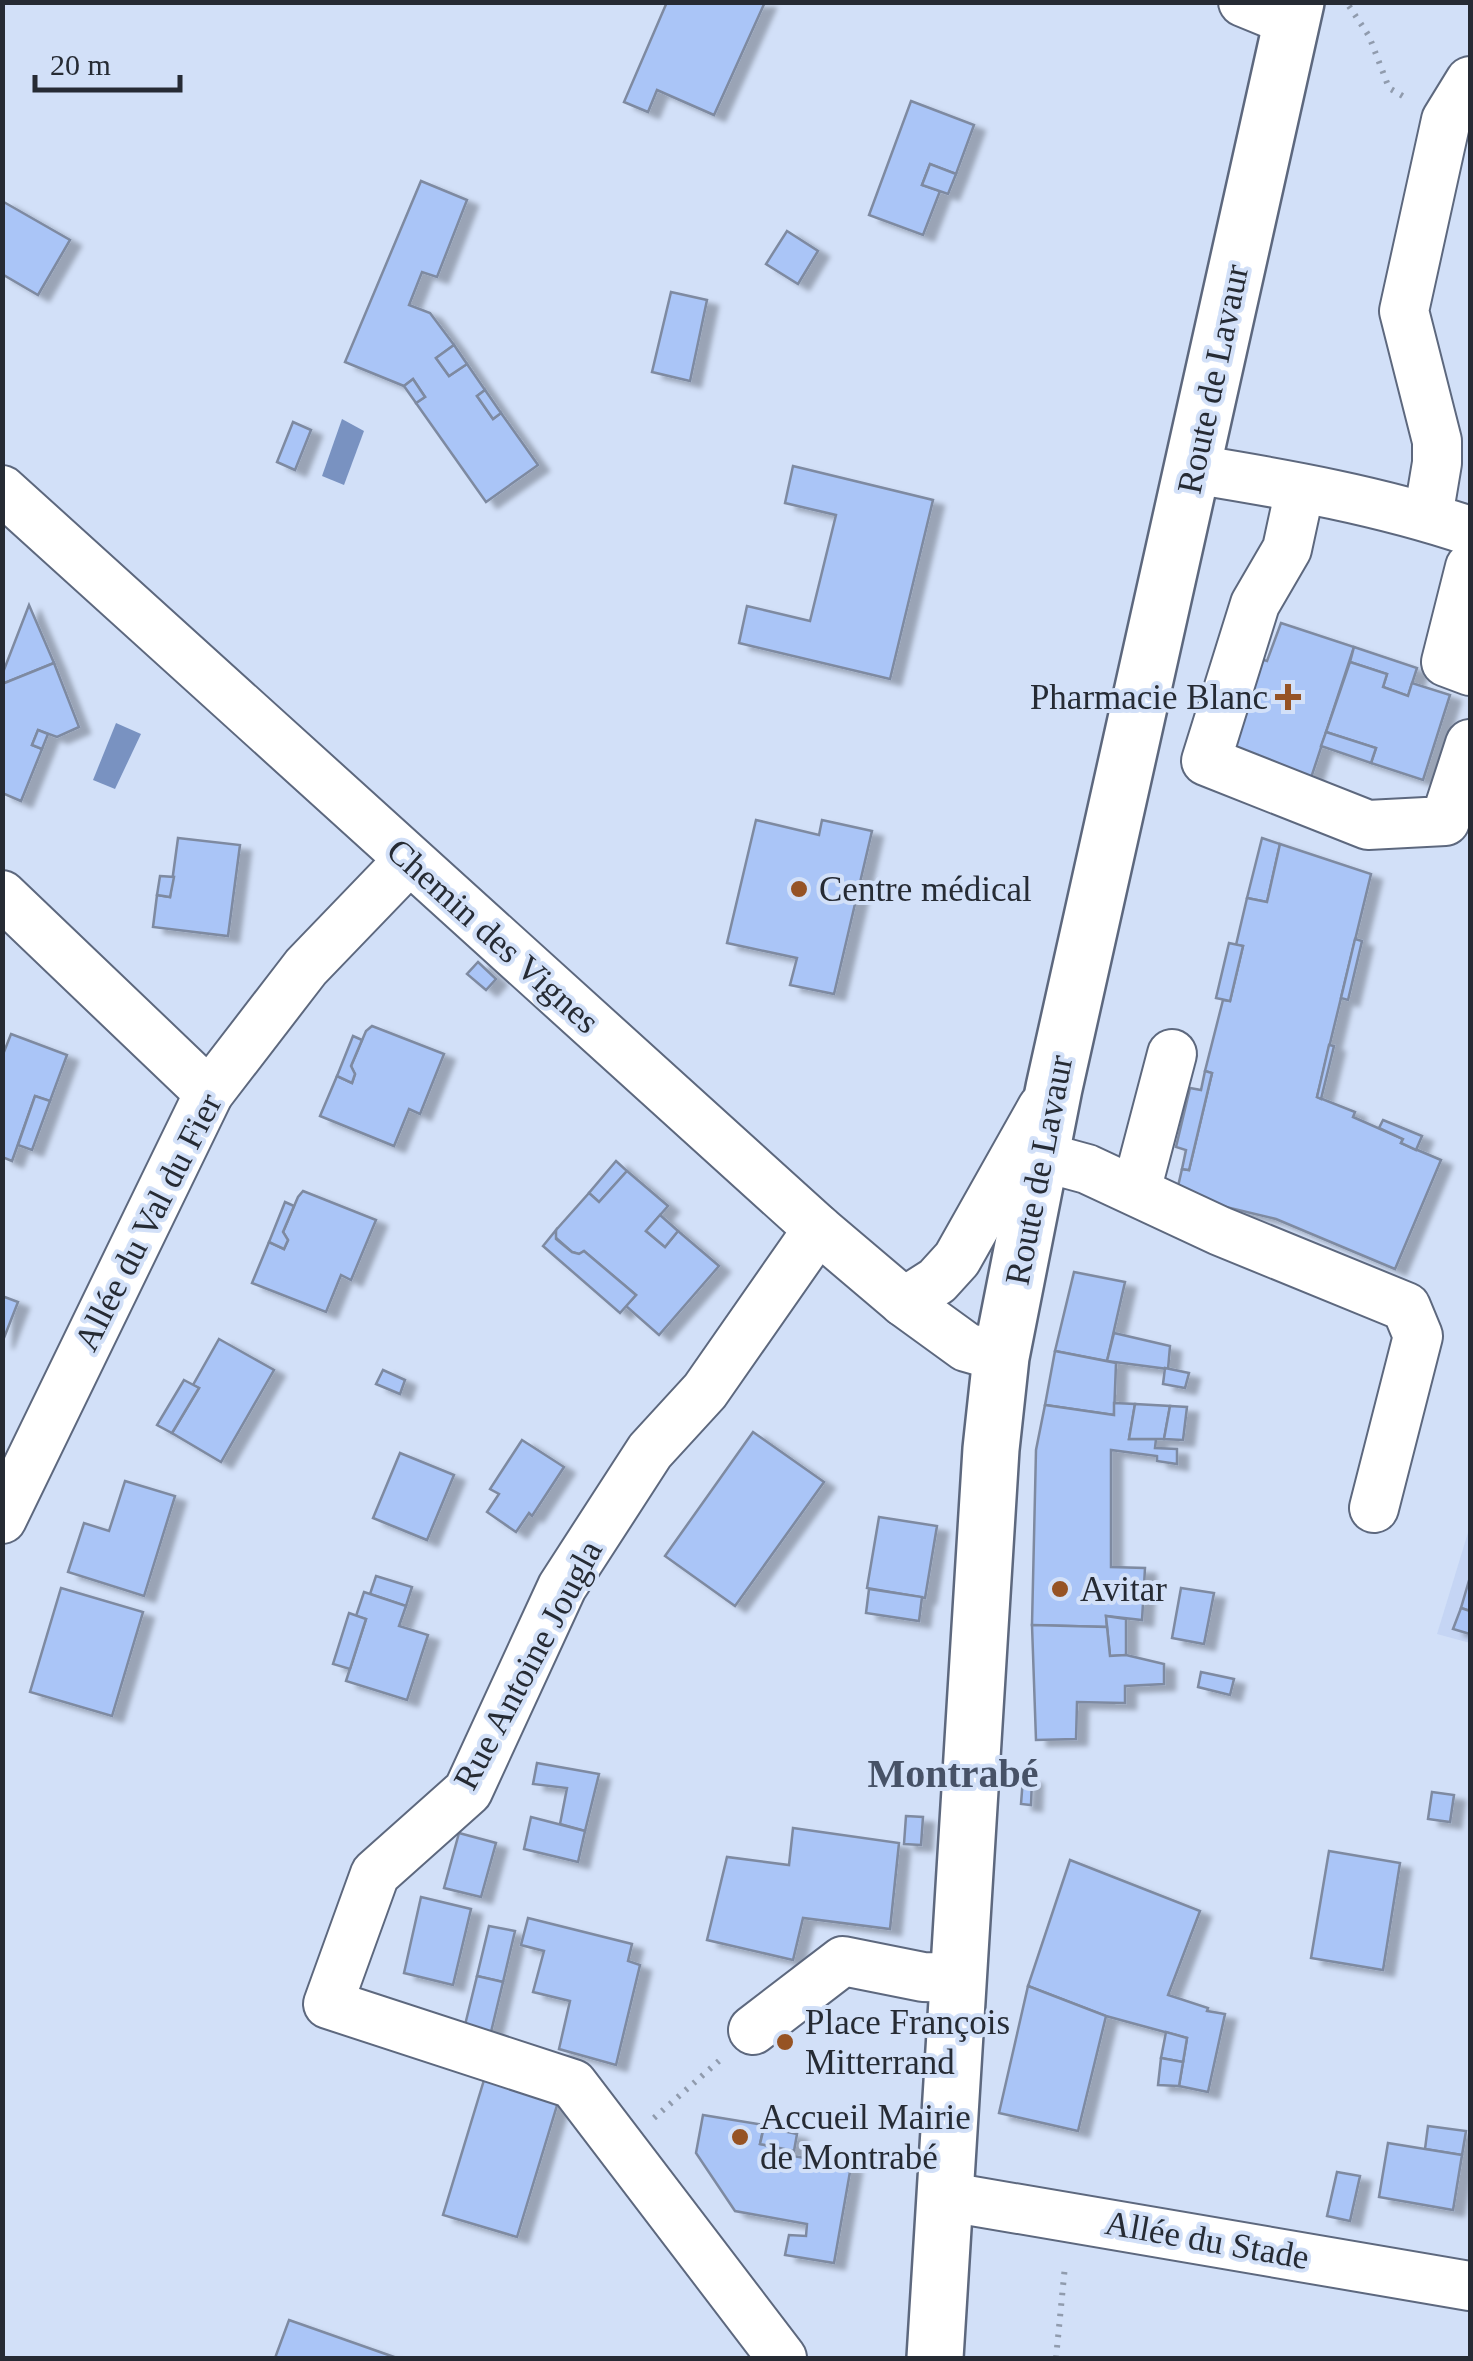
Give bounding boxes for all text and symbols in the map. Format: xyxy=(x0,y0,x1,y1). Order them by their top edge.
scale bar xyxy=(35,30,180,92)
text: 20 m xyxy=(50,48,111,81)
street label: Route de Lavaur xyxy=(1170,261,1256,497)
place label: Pharmacie Blanc xyxy=(1030,678,1268,717)
marker: Pharmacie Blanc xyxy=(1277,686,1299,708)
street label: Chemin des Vignes xyxy=(379,831,607,1041)
place label: Centre médical xyxy=(819,870,1032,909)
marker: Centre médical xyxy=(788,878,810,900)
street label: Route de Lavaur xyxy=(998,1051,1080,1288)
street label: Allée du Val du Fier xyxy=(66,1087,230,1357)
street label: Rue Antoine Jougla xyxy=(446,1534,610,1796)
place label: Avitar xyxy=(1080,1570,1167,1609)
marker: Avitar xyxy=(1049,1578,1071,1600)
district label: Montrabé xyxy=(867,1751,1039,1796)
place label: Place François Mitterrand xyxy=(805,2003,1010,2082)
marker: Place François Mitterrand xyxy=(774,2031,796,2053)
place label: Accueil Mairie de Montrabé xyxy=(760,2098,971,2177)
marker: Accueil Mairie de Montrabé xyxy=(729,2126,751,2148)
street label: Allée du Stade xyxy=(1102,2203,1312,2277)

